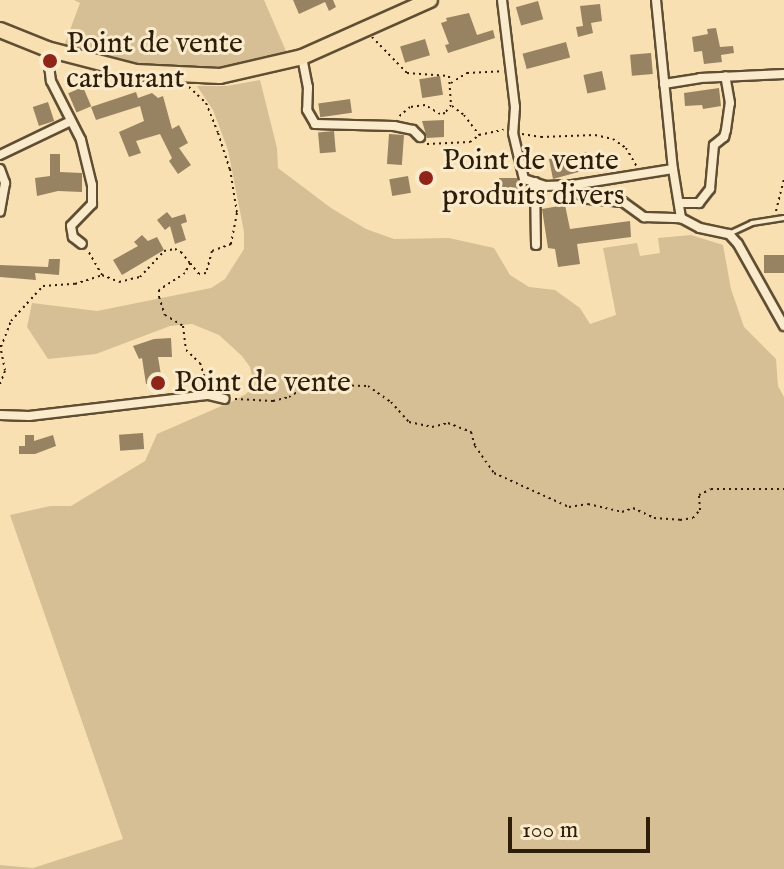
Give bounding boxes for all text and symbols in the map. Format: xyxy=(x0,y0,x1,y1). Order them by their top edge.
place label: Point de vente carburant xyxy=(66,26,243,96)
marker: Point de vente carburant xyxy=(41,52,59,70)
place label: Point de vente produits divers xyxy=(442,143,625,214)
marker: Point de vente produits divers xyxy=(417,169,435,187)
place label: Point de vente xyxy=(174,365,351,401)
marker: Point de vente xyxy=(149,374,167,392)
scale bar xyxy=(512,801,654,851)
text: 100 m xyxy=(522,815,578,846)

